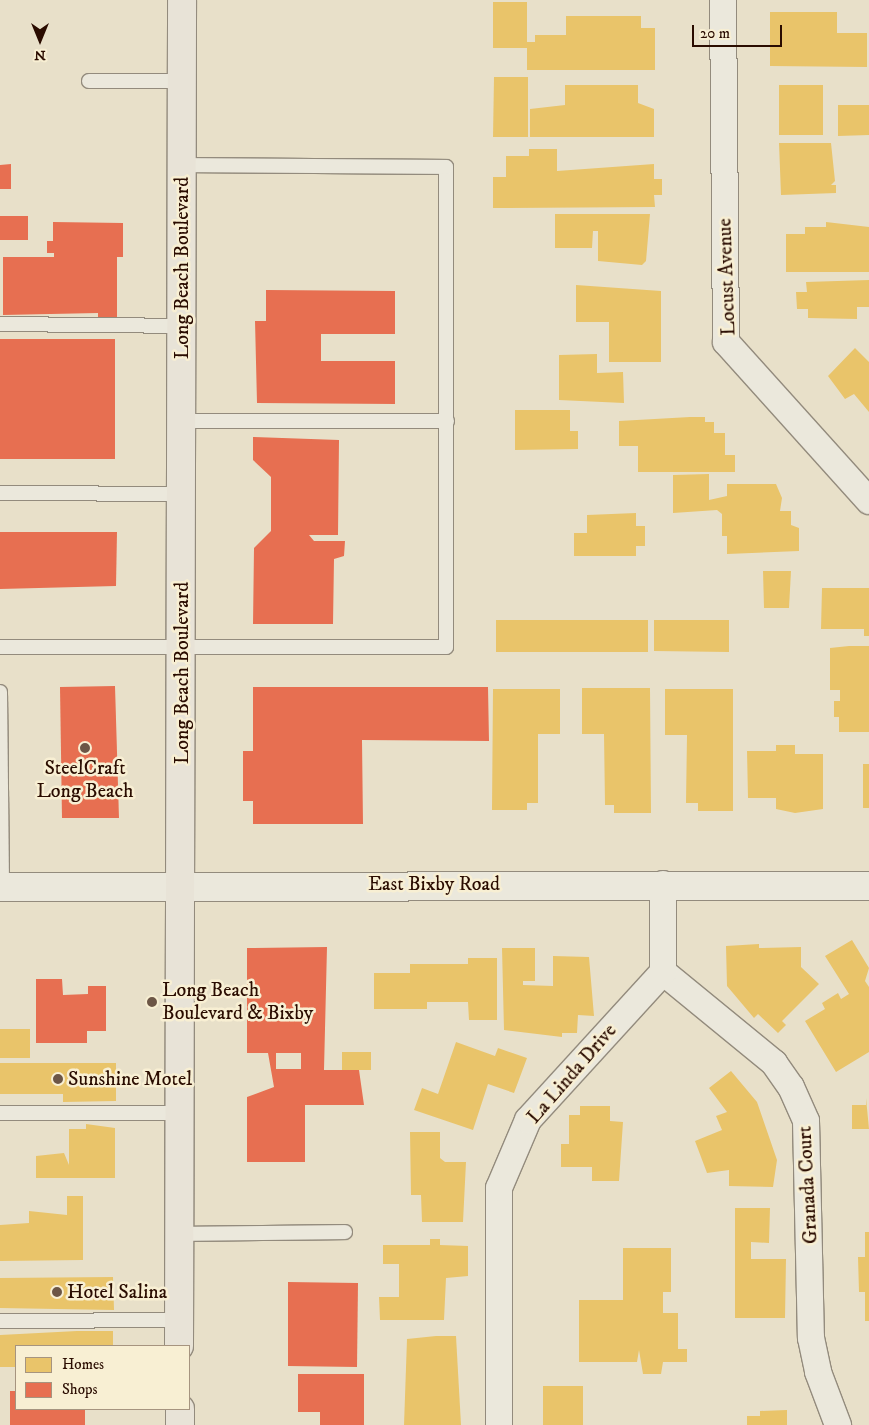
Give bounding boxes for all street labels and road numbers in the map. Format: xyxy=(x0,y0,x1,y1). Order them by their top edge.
street label: Long Beach Boulevard xyxy=(170,177,194,359)
street label: Locust Avenue xyxy=(713,218,741,336)
street label: Long Beach Boulevard xyxy=(170,582,194,764)
street label: East Bixby Road xyxy=(368,872,500,896)
street label: La Linda Drive xyxy=(522,1019,622,1129)
street label: Granada Court xyxy=(793,1125,823,1245)

